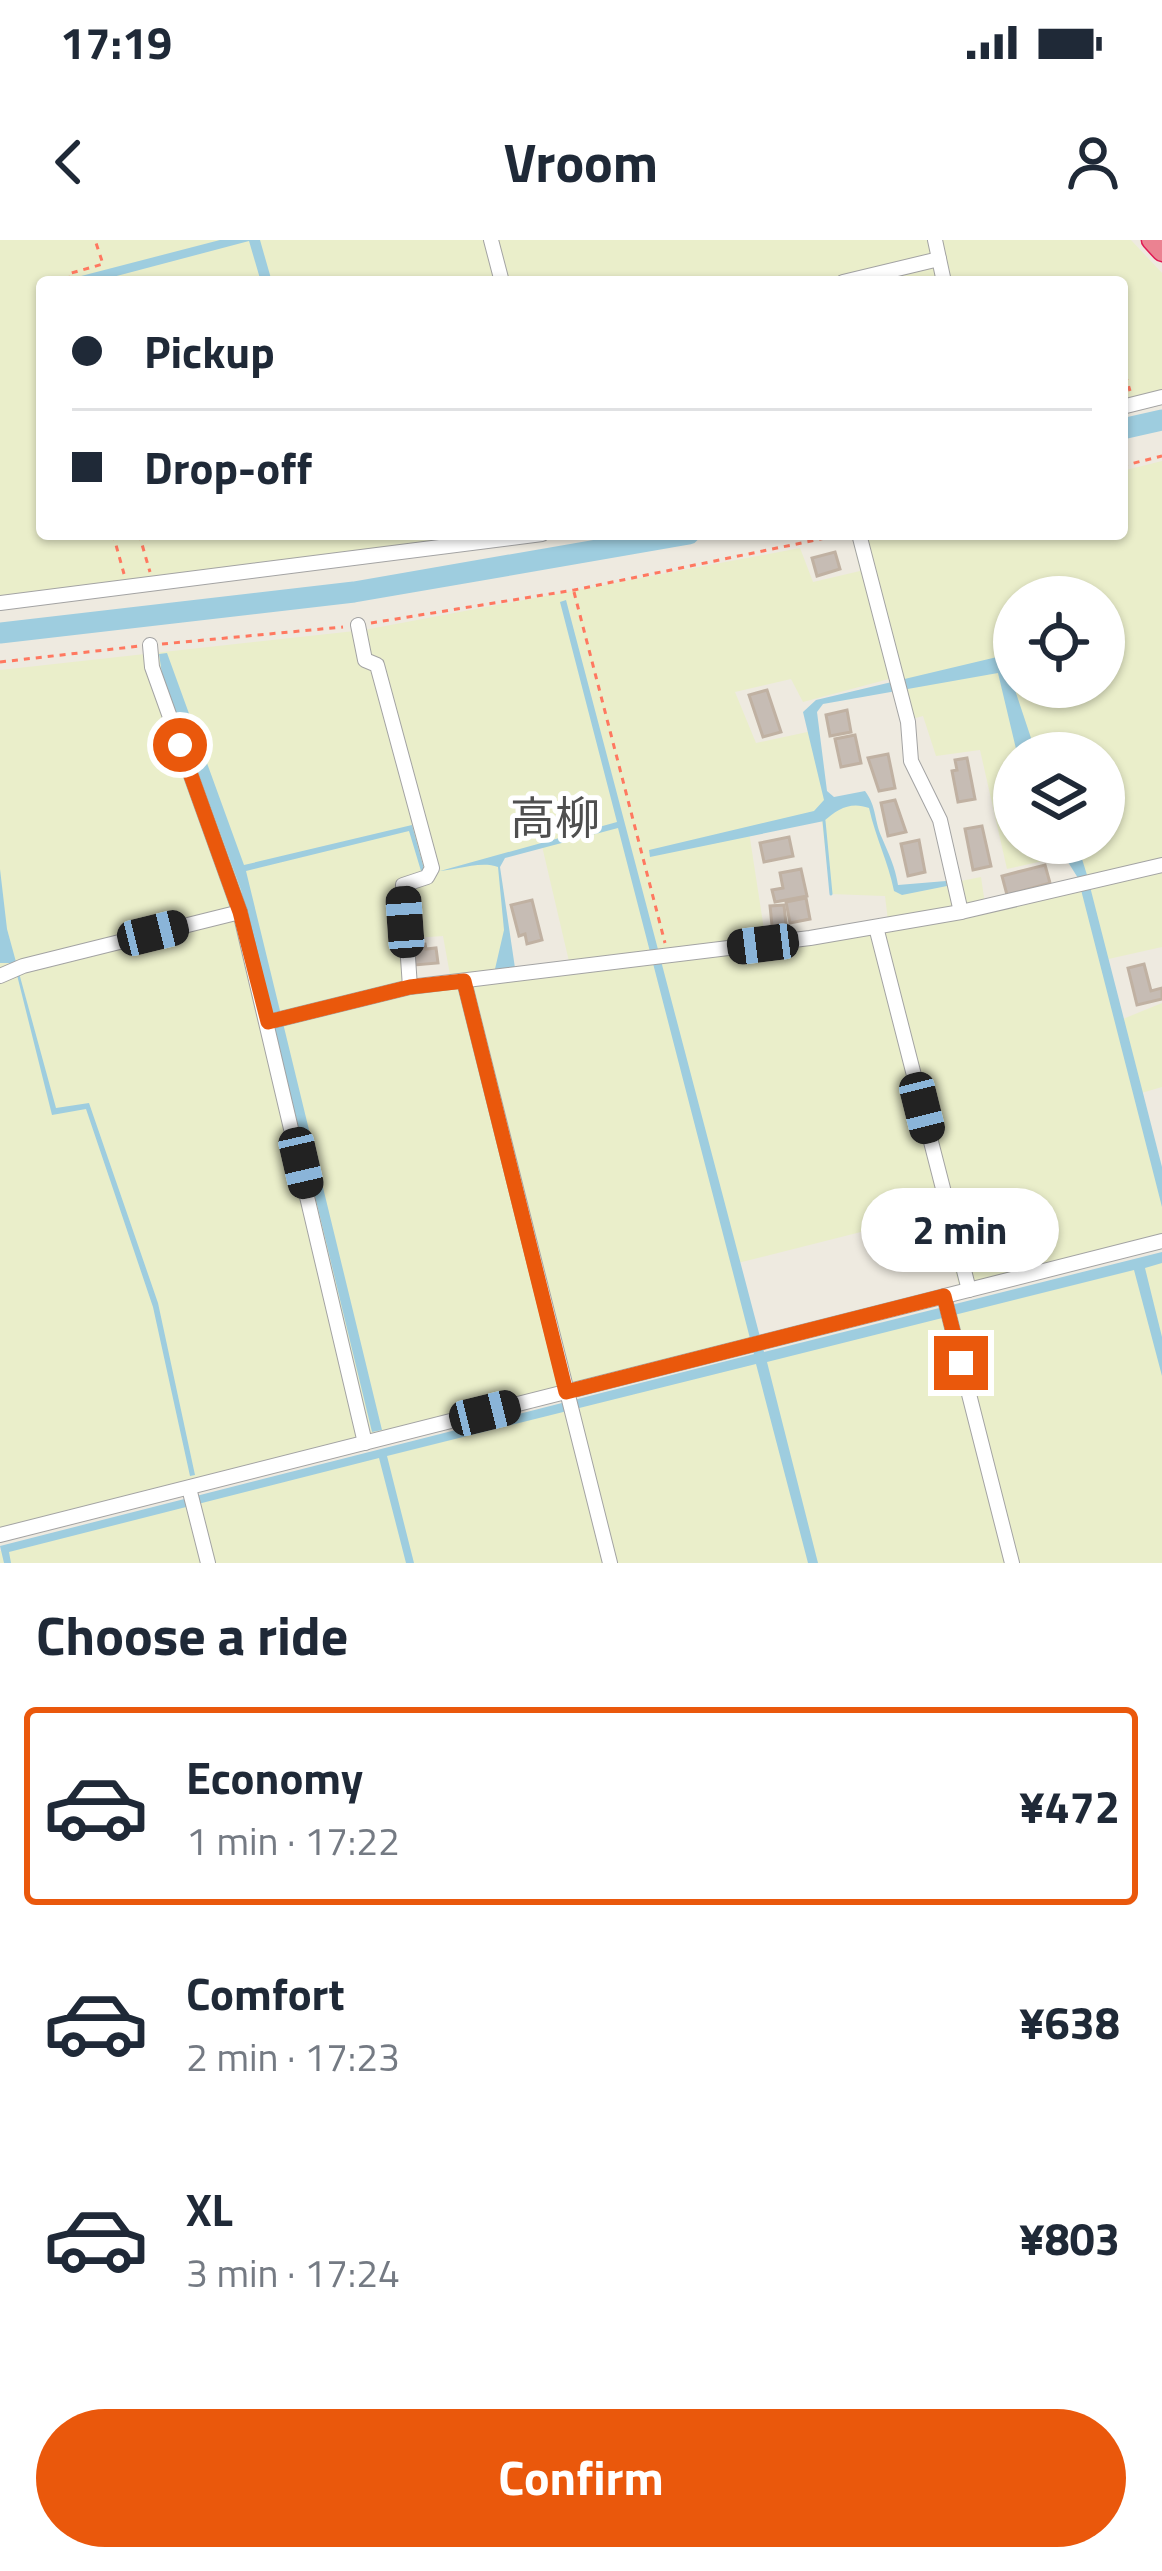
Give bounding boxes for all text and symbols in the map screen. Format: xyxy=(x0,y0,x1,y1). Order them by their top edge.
text: 17:19 xyxy=(60,8,172,76)
text: Vroom xyxy=(504,121,658,203)
icon: back xyxy=(36,129,102,195)
icon: person xyxy=(1060,129,1126,195)
text: Pickup xyxy=(144,317,275,385)
text: Drop-off xyxy=(144,433,312,501)
map controls xyxy=(993,576,1125,864)
button: locate xyxy=(993,576,1125,708)
route start xyxy=(153,718,207,772)
button: layers xyxy=(993,732,1125,864)
district label: 高柳 xyxy=(510,783,600,851)
car xyxy=(385,885,425,959)
car xyxy=(114,907,192,959)
car xyxy=(725,922,801,966)
car xyxy=(896,1069,948,1147)
car xyxy=(275,1124,327,1202)
callout: 2 min xyxy=(862,1189,1060,1273)
text: 2 min xyxy=(913,1200,1007,1259)
route end xyxy=(934,1336,988,1390)
car xyxy=(446,1387,524,1439)
text: Choose a ride xyxy=(36,1594,348,1676)
text: Economy xyxy=(186,1743,363,1811)
icon: car xyxy=(42,1752,150,1860)
text: ¥472 xyxy=(1019,1772,1120,1840)
text: 1 min · 17:22 xyxy=(186,1811,400,1870)
text: Comfort xyxy=(186,1959,345,2027)
icon: car xyxy=(42,1968,150,2076)
text: ¥638 xyxy=(1019,1988,1120,2056)
text: 2 min · 17:23 xyxy=(186,2027,400,2086)
text: XL xyxy=(186,2175,233,2243)
icon: car xyxy=(42,2184,150,2292)
text: ¥803 xyxy=(1019,2204,1120,2272)
text: 3 min · 17:24 xyxy=(186,2243,400,2302)
button: Confirm xyxy=(36,2409,1126,2547)

